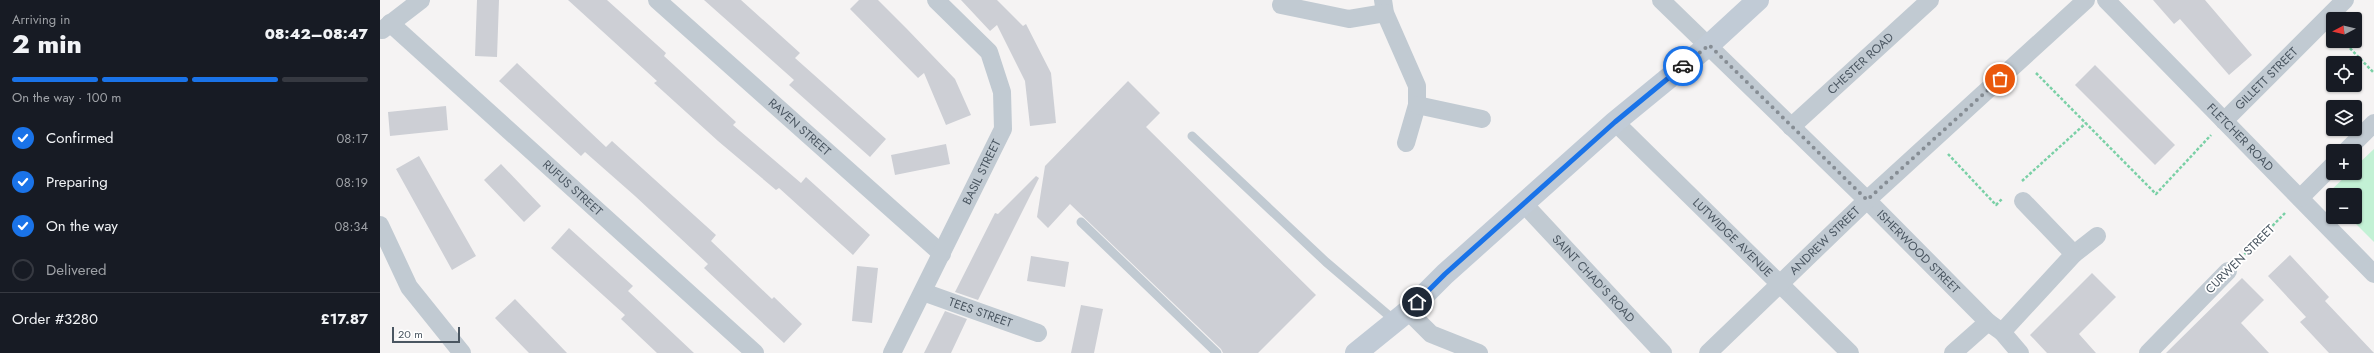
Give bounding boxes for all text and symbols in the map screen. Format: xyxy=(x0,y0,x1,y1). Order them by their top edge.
text: Arriving in xyxy=(12,10,70,29)
north arrow xyxy=(2326,12,2362,48)
map controls xyxy=(2326,12,2362,224)
text: 08:42–08:47 xyxy=(265,23,368,45)
text: 2 min xyxy=(12,25,82,63)
street label: CHESTER ROAD xyxy=(1823,28,1898,99)
street label: GILLETT STREET xyxy=(2231,43,2302,114)
courier xyxy=(1663,46,1703,86)
icon: car xyxy=(1672,55,1694,77)
button: locate xyxy=(2326,56,2362,92)
pin xyxy=(1983,62,2017,96)
icon: bag xyxy=(1989,68,2011,90)
text: On the way · 100 m xyxy=(12,88,121,107)
street label: RAVEN STREET xyxy=(764,94,835,160)
street label: FLETCHER ROAD xyxy=(2203,99,2278,175)
button: layers xyxy=(2326,100,2362,136)
icon: check xyxy=(12,127,34,149)
text: Confirmed xyxy=(46,127,114,149)
text: 08:17 xyxy=(337,129,368,148)
street label: BASIL STREET xyxy=(958,136,1006,208)
button: + xyxy=(2326,144,2362,180)
street label: RUFUS STREET xyxy=(538,156,607,220)
icon: check xyxy=(12,171,34,193)
text: Preparing xyxy=(46,171,108,193)
text: 08:19 xyxy=(336,173,368,192)
button: − xyxy=(2326,188,2362,224)
street label: LUTWIDGE AVENUE xyxy=(1689,194,1777,281)
street label: ANDREW STREET xyxy=(1785,202,1864,279)
street label: ISHERWOOD STREET xyxy=(1873,206,1964,298)
icon: check xyxy=(12,215,34,237)
text: On the way xyxy=(46,215,118,237)
text: 08:34 xyxy=(335,217,368,236)
street label: CURWEN STREET xyxy=(2201,220,2279,298)
street label: SAINT CHAD'S ROAD xyxy=(1548,231,1639,327)
text: Delivered xyxy=(46,259,107,281)
pin xyxy=(1400,285,1434,319)
icon: home xyxy=(1406,291,1428,313)
street label: TEES STREET xyxy=(946,293,1015,332)
text: Order #3280 xyxy=(12,308,98,330)
text: £17.87 xyxy=(321,308,368,330)
scale bar xyxy=(392,325,460,344)
text: 20 m xyxy=(398,326,423,342)

